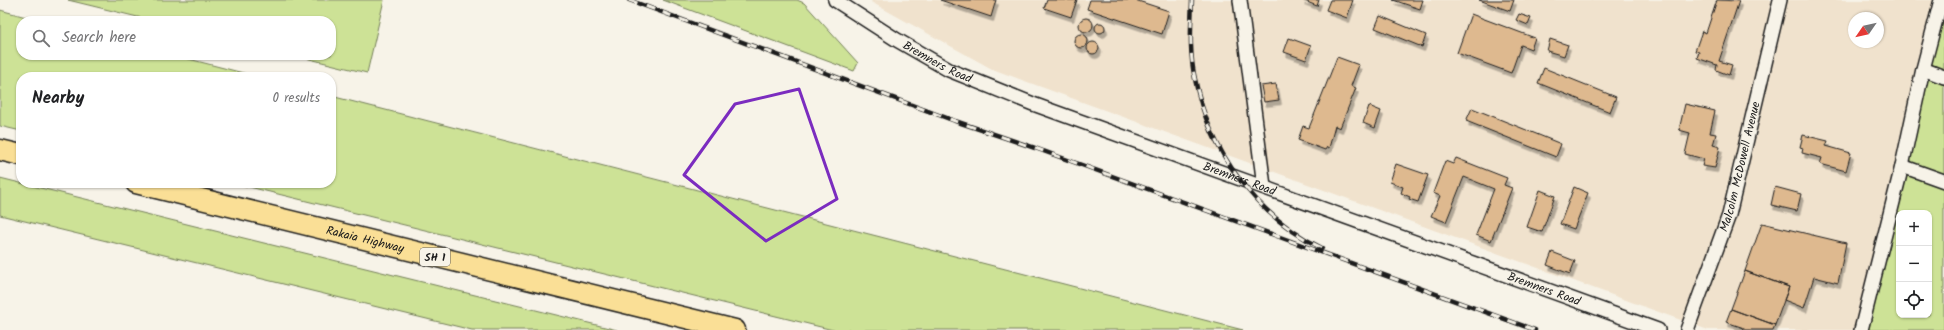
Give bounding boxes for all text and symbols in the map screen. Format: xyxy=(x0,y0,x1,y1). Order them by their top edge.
north arrow xyxy=(1848,12,1884,48)
search box xyxy=(16,16,336,60)
text: Search here xyxy=(62,26,136,50)
icon: search xyxy=(30,27,52,49)
street label: Bremners Road xyxy=(899,36,976,89)
text: Nearby xyxy=(32,85,84,112)
text: 0 results xyxy=(273,88,320,109)
street label: Malcolm McDowell Avenue xyxy=(1715,99,1766,235)
street label: Bremners Road xyxy=(1200,157,1279,201)
map controls xyxy=(1896,210,1932,318)
button: + xyxy=(1896,210,1932,246)
street label: Rakaia Highway xyxy=(324,221,406,259)
button: − xyxy=(1896,246,1932,282)
road number: SH 1 xyxy=(420,248,450,266)
street label: Bremners Road xyxy=(1505,267,1584,312)
button: locate xyxy=(1896,282,1932,318)

